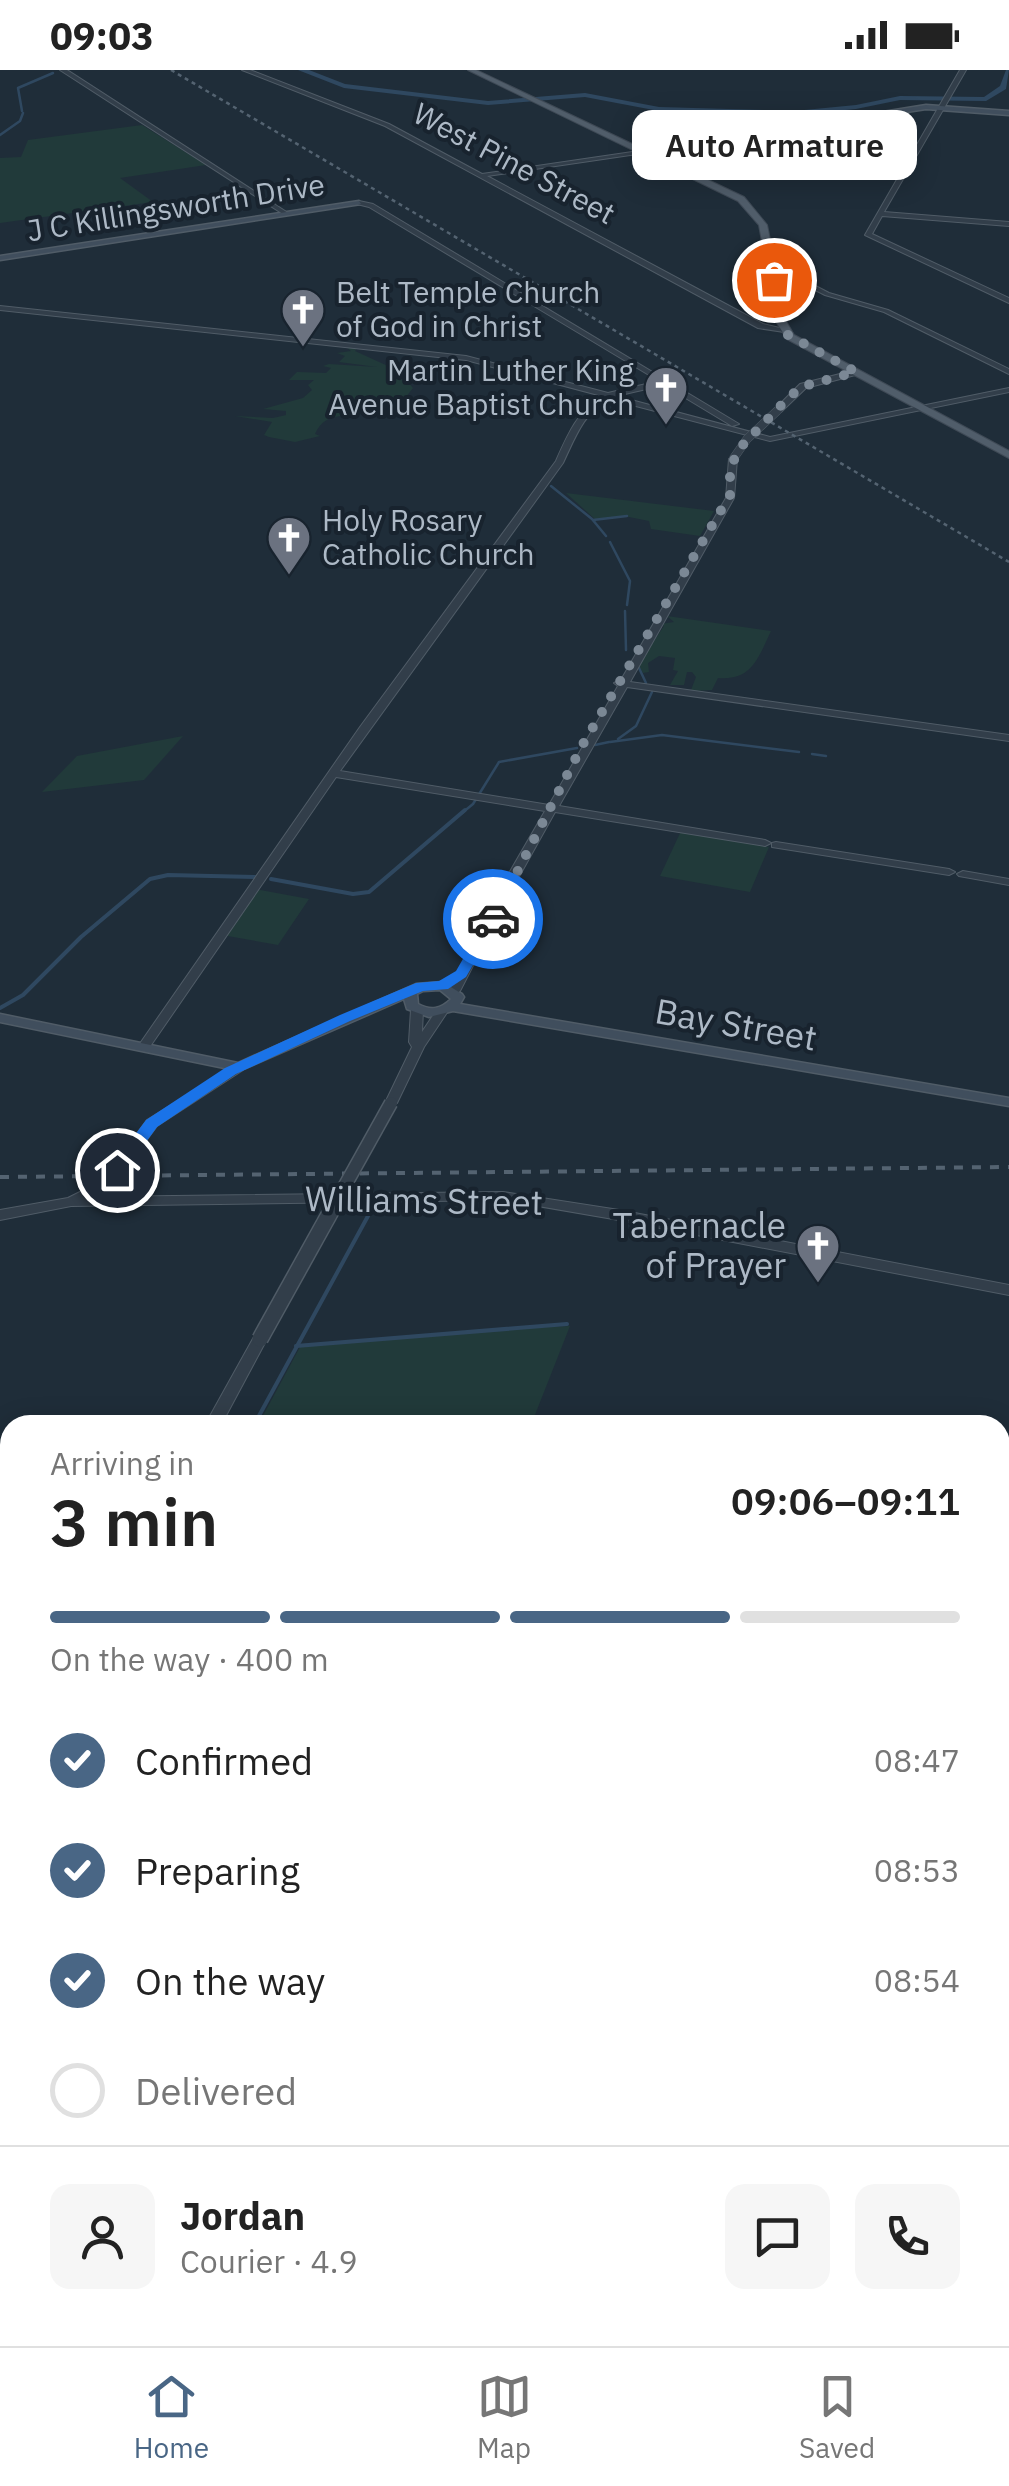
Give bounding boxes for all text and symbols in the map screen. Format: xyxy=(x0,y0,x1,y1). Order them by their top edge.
text: 09:03 xyxy=(50,11,154,60)
street label: West Pine Street xyxy=(407,93,622,232)
callout: Auto Armature xyxy=(632,110,916,180)
text: Auto Armature xyxy=(665,124,884,166)
street label: J C Killingsworth Drive xyxy=(24,164,327,249)
pin xyxy=(732,238,817,323)
icon: bag xyxy=(747,253,802,308)
place label: Belt Temple Church of God in Christ xyxy=(336,272,600,345)
church icon: Belt Temple Church of God in Christ xyxy=(280,287,326,348)
place label: Martin Luther King Avenue Baptist Church xyxy=(328,350,634,423)
church icon: Martin Luther King Avenue Baptist Church xyxy=(643,365,689,426)
place label: Holy Rosary Catholic Church xyxy=(322,500,535,573)
church icon: Holy Rosary Catholic Church xyxy=(266,515,312,576)
courier xyxy=(443,869,543,969)
icon: car xyxy=(466,892,521,947)
street label: Bay Street xyxy=(652,987,820,1061)
pin xyxy=(75,1128,160,1213)
icon: home xyxy=(90,1143,145,1198)
street label: Williams Street xyxy=(305,1175,543,1225)
place label: Tabernacle of Prayer xyxy=(612,1202,786,1288)
church icon: Tabernacle of Prayer xyxy=(795,1223,841,1284)
text: Arriving in xyxy=(50,1442,195,1484)
text: 09:06–09:11 xyxy=(731,1476,960,1525)
text: 3 min xyxy=(50,1479,218,1564)
text: On the way · 400 m xyxy=(50,1638,329,1680)
icon: check xyxy=(50,1733,105,1788)
text: Confirmed xyxy=(135,1736,313,1785)
text: 08:47 xyxy=(874,1739,960,1781)
icon: check xyxy=(50,1843,105,1898)
text: Preparing xyxy=(135,1846,300,1895)
text: 08:53 xyxy=(874,1849,960,1891)
icon: check xyxy=(50,1953,105,2008)
text: On the way xyxy=(135,1956,325,2005)
text: 08:54 xyxy=(874,1959,960,2001)
text: Delivered xyxy=(135,2066,297,2115)
button: person xyxy=(50,2184,155,2289)
button: chat xyxy=(725,2184,830,2289)
button: phone xyxy=(855,2184,960,2289)
text: Jordan xyxy=(180,2191,305,2240)
text: Courier · 4.9 xyxy=(180,2240,358,2282)
tab: Home xyxy=(134,2369,209,2466)
tab: Map xyxy=(477,2369,532,2466)
tab: Saved xyxy=(799,2369,875,2466)

